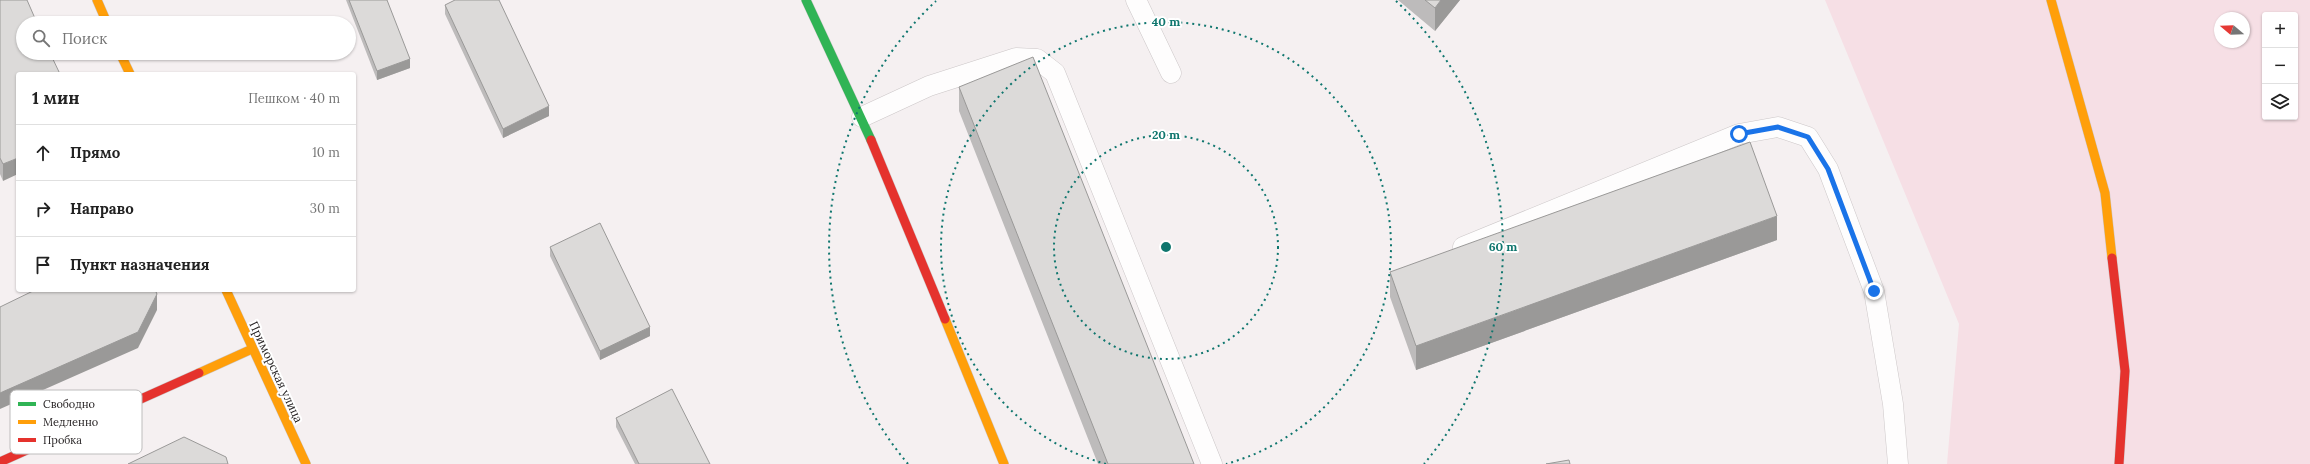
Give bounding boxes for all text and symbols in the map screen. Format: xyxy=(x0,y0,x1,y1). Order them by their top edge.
north arrow xyxy=(2214,12,2250,48)
map controls xyxy=(2262,12,2298,120)
button: + xyxy=(2262,12,2298,48)
text: 40 m xyxy=(1152,14,1180,29)
search box xyxy=(16,16,356,60)
icon: search xyxy=(30,27,52,49)
text: Поиск xyxy=(62,29,107,48)
button: − xyxy=(2262,48,2298,84)
button: layers xyxy=(2262,84,2298,120)
text: 1 мин xyxy=(32,87,79,109)
text: Пешком · 40 m xyxy=(248,90,340,107)
route start xyxy=(1730,125,1748,143)
text: 20 m xyxy=(1152,127,1180,142)
icon: ahead xyxy=(32,142,54,164)
text: Прямо xyxy=(70,143,120,162)
text: 10 m xyxy=(312,144,340,161)
icon: right xyxy=(32,198,54,220)
text: Направо xyxy=(70,199,134,218)
text: 30 m xyxy=(310,200,340,217)
text: 60 m xyxy=(1489,239,1517,254)
centre of rings xyxy=(1159,240,1173,254)
icon: arrive xyxy=(32,254,54,276)
text: Пункт назначения xyxy=(70,255,210,274)
route end xyxy=(1865,282,1883,300)
street label: Приморская улица xyxy=(246,319,307,425)
legend xyxy=(10,390,142,454)
text: Свободно xyxy=(43,397,95,411)
text: Медленно xyxy=(43,415,98,429)
text: Пробка xyxy=(43,433,82,447)

